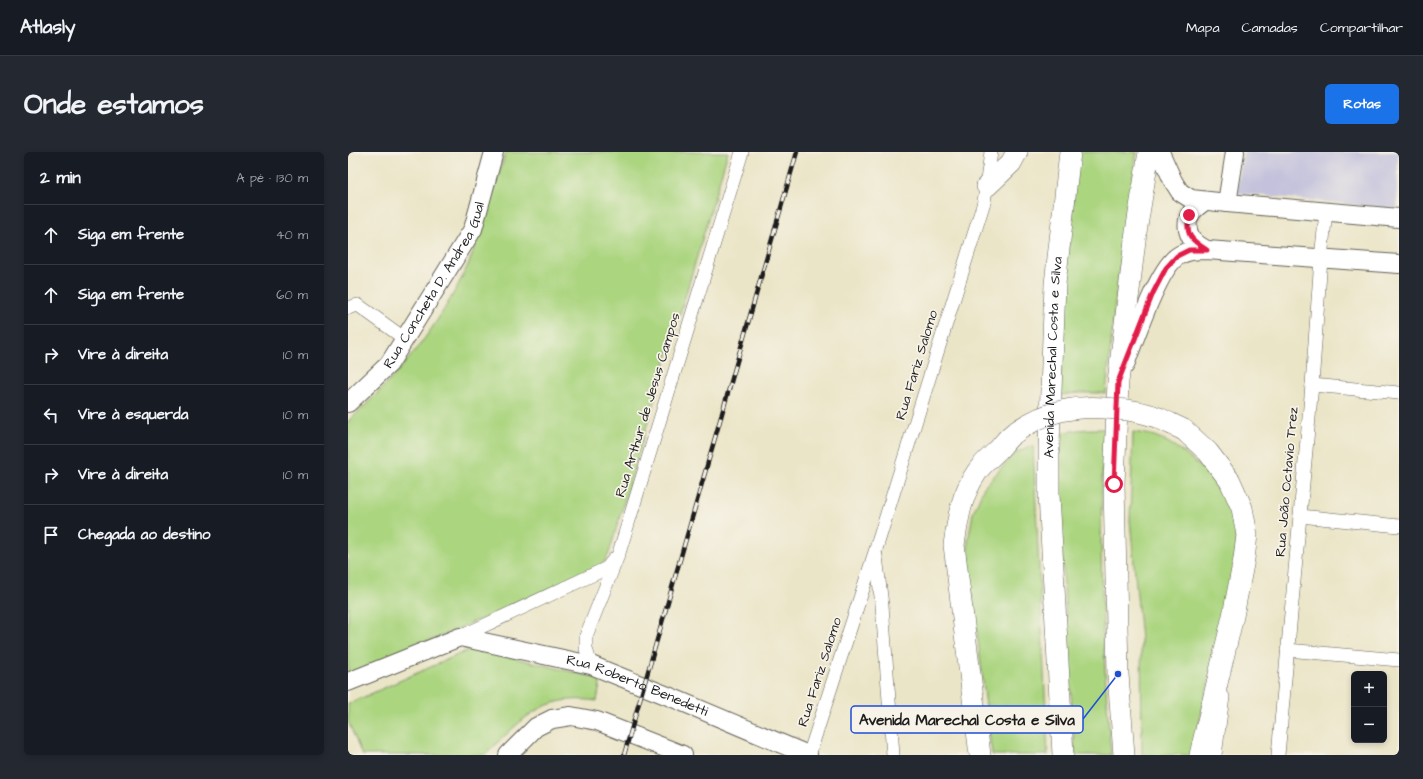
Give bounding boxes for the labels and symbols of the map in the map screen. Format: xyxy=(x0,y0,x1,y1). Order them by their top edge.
street label: Rua Concheta D. Andrea Gual xyxy=(379,200,490,373)
route end xyxy=(1180,206,1198,224)
street label: Avenida Marechal Costa e Silva xyxy=(1039,256,1068,458)
street label: Rua Fariz Salomo xyxy=(891,307,943,422)
street label: Rua Arthur de Jesus Campos xyxy=(610,310,686,500)
street label: Rua João Octavio Trez xyxy=(1270,406,1304,558)
route start xyxy=(1105,475,1123,493)
street label: Rua Fariz Salomo xyxy=(793,615,847,729)
street label: Rua Roberto Benedetti xyxy=(565,650,711,722)
callout: Avenida Marechal Costa e Silva xyxy=(851,706,1083,733)
text: Avenida Marechal Costa e Silva xyxy=(859,710,1075,731)

